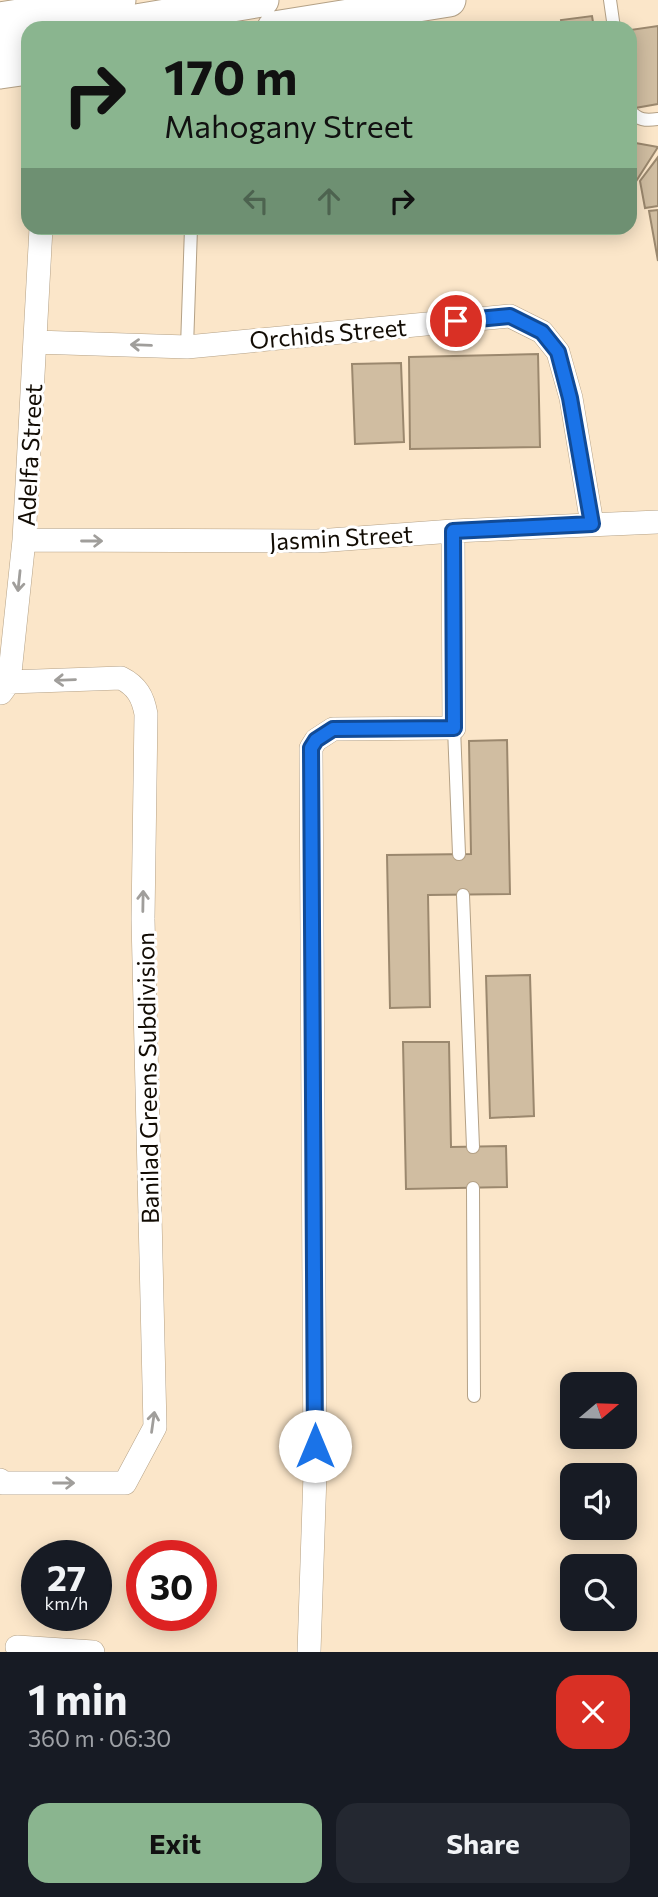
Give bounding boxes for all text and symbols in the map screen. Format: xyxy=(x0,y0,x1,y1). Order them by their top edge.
text: 170 m xyxy=(164,45,297,105)
icon: right xyxy=(49,49,140,140)
text: Mahogany Street xyxy=(164,105,413,145)
icon: left xyxy=(237,182,275,220)
icon: ahead xyxy=(310,182,348,220)
icon: right xyxy=(383,182,421,220)
pin xyxy=(426,291,486,351)
icon: arrive xyxy=(437,302,475,340)
street label: Orchids Street xyxy=(248,312,408,354)
one-way arrow xyxy=(129,339,152,352)
street label: Adelfa Street xyxy=(11,383,47,527)
street label: Jasmin Street xyxy=(268,519,414,555)
one-way arrow xyxy=(80,534,103,548)
one-way arrow xyxy=(13,570,26,592)
one-way arrow xyxy=(54,674,77,687)
one-way arrow xyxy=(136,890,150,913)
street label: Banilad Greens Subdivision xyxy=(130,932,164,1224)
north arrow xyxy=(560,1372,637,1449)
map controls xyxy=(560,1372,637,1631)
position arrow xyxy=(278,1409,352,1483)
one-way arrow xyxy=(147,1411,160,1434)
button: sound xyxy=(560,1463,637,1540)
one-way arrow xyxy=(52,1476,75,1490)
speed limit sign: 30 xyxy=(126,1540,217,1631)
button: search xyxy=(560,1554,637,1631)
text: 27 xyxy=(47,1555,86,1598)
text: km/h xyxy=(45,1592,88,1614)
text: 1 min xyxy=(28,1672,128,1724)
button: close xyxy=(556,1675,630,1749)
text: 360 m · 06:30 xyxy=(28,1724,171,1752)
button: Exit xyxy=(28,1803,322,1883)
button: Share xyxy=(336,1803,630,1883)

